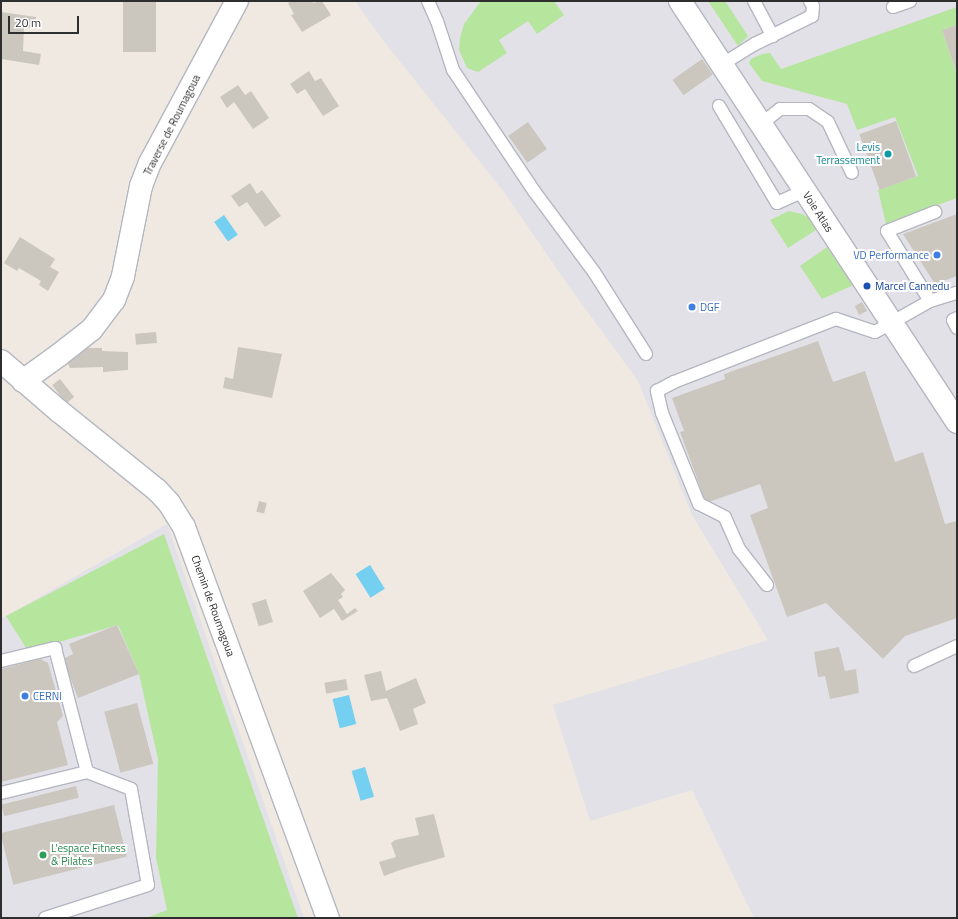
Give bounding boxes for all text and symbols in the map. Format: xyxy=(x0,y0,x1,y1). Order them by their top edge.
scale bar xyxy=(10,8,81,34)
text: 20 m xyxy=(15,13,41,32)
street label: Traverse de Roumagoua xyxy=(141,72,203,178)
place label: Levis Terrassement xyxy=(816,141,880,167)
marker: Levis Terrassement xyxy=(883,149,893,159)
street label: Voie Atlas xyxy=(800,189,836,235)
place label: VD Performance xyxy=(853,248,929,262)
marker: VD Performance xyxy=(932,250,942,260)
place label: Marcel Cannedu xyxy=(875,279,949,293)
marker: Marcel Cannedu xyxy=(862,281,872,291)
place label: DGF xyxy=(700,300,720,314)
marker: DGF xyxy=(687,302,697,312)
street label: Chemin de Roumagoua xyxy=(188,553,238,659)
place label: CERNI xyxy=(33,689,62,703)
marker: CERNI xyxy=(20,691,30,701)
place label: L'espace Fitness & Pilates xyxy=(51,842,126,868)
marker: L'espace Fitness & Pilates xyxy=(38,850,48,860)

